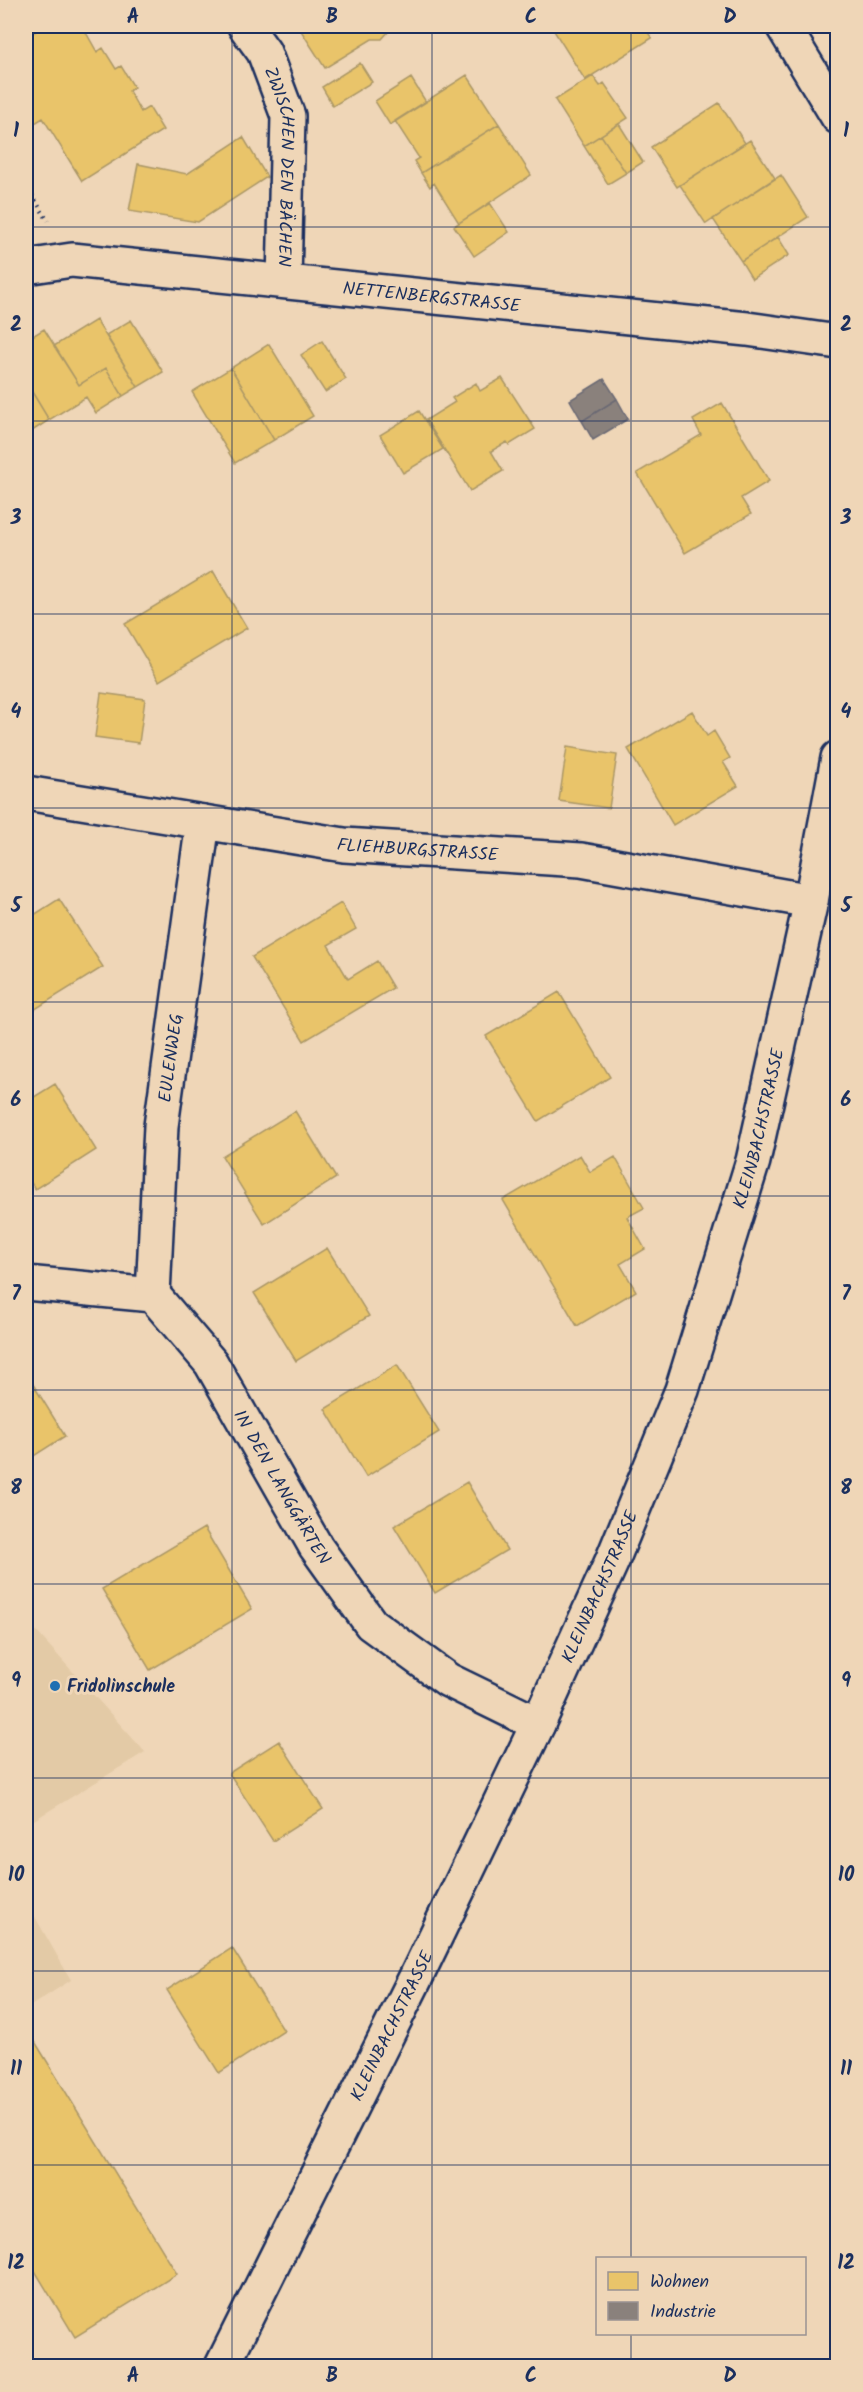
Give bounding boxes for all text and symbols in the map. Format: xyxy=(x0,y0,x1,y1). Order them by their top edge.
text: A xyxy=(127,2,139,34)
text: B xyxy=(326,2,338,34)
text: C xyxy=(525,2,537,34)
text: D xyxy=(723,2,737,34)
street label: ZWISCHEN DEN BÄCHEN xyxy=(255,63,301,267)
text: 1 xyxy=(13,116,19,148)
text: 1 xyxy=(843,116,849,148)
street label: NETTENBERGSTRASSE xyxy=(341,275,522,322)
text: 2 xyxy=(10,310,22,342)
text: 2 xyxy=(840,310,852,342)
text: 3 xyxy=(10,503,22,535)
text: 3 xyxy=(840,503,852,535)
text: 4 xyxy=(11,697,22,729)
text: 4 xyxy=(841,697,852,729)
street label: FLIEHBURGSTRASSE xyxy=(335,831,500,871)
text: 5 xyxy=(10,891,23,923)
text: 5 xyxy=(840,891,853,923)
street label: EULENWEG xyxy=(151,1012,192,1104)
street label: KLEINBACHSTRASSE xyxy=(726,1045,794,1213)
text: 6 xyxy=(11,1085,22,1117)
text: 6 xyxy=(841,1085,852,1117)
text: 7 xyxy=(11,1279,21,1311)
text: 7 xyxy=(841,1279,851,1311)
street label: IN DEN LANGGÄRTEN xyxy=(225,1405,338,1572)
text: 8 xyxy=(10,1473,22,1505)
text: 8 xyxy=(840,1473,852,1505)
street label: KLEINBACHSTRASSE xyxy=(554,1506,647,1668)
text: 9 xyxy=(11,1666,21,1698)
text: 9 xyxy=(841,1666,851,1698)
place label: Fridolinschule xyxy=(67,1673,175,1702)
marker: Fridolinschule xyxy=(48,1679,62,1693)
text: 10 xyxy=(8,1860,25,1892)
text: 10 xyxy=(838,1860,855,1892)
street label: KLEINBACHSTRASSE xyxy=(343,1946,443,2107)
text: 11 xyxy=(10,2054,22,2086)
text: 11 xyxy=(840,2054,852,2086)
text: 12 xyxy=(7,2248,25,2280)
text: 12 xyxy=(837,2248,855,2280)
legend xyxy=(596,2257,806,2335)
text: Wohnen xyxy=(650,2268,709,2297)
text: Industrie xyxy=(650,2298,716,2327)
text: A xyxy=(127,2361,139,2392)
text: B xyxy=(326,2361,338,2392)
text: C xyxy=(525,2361,537,2392)
text: D xyxy=(723,2361,737,2392)

